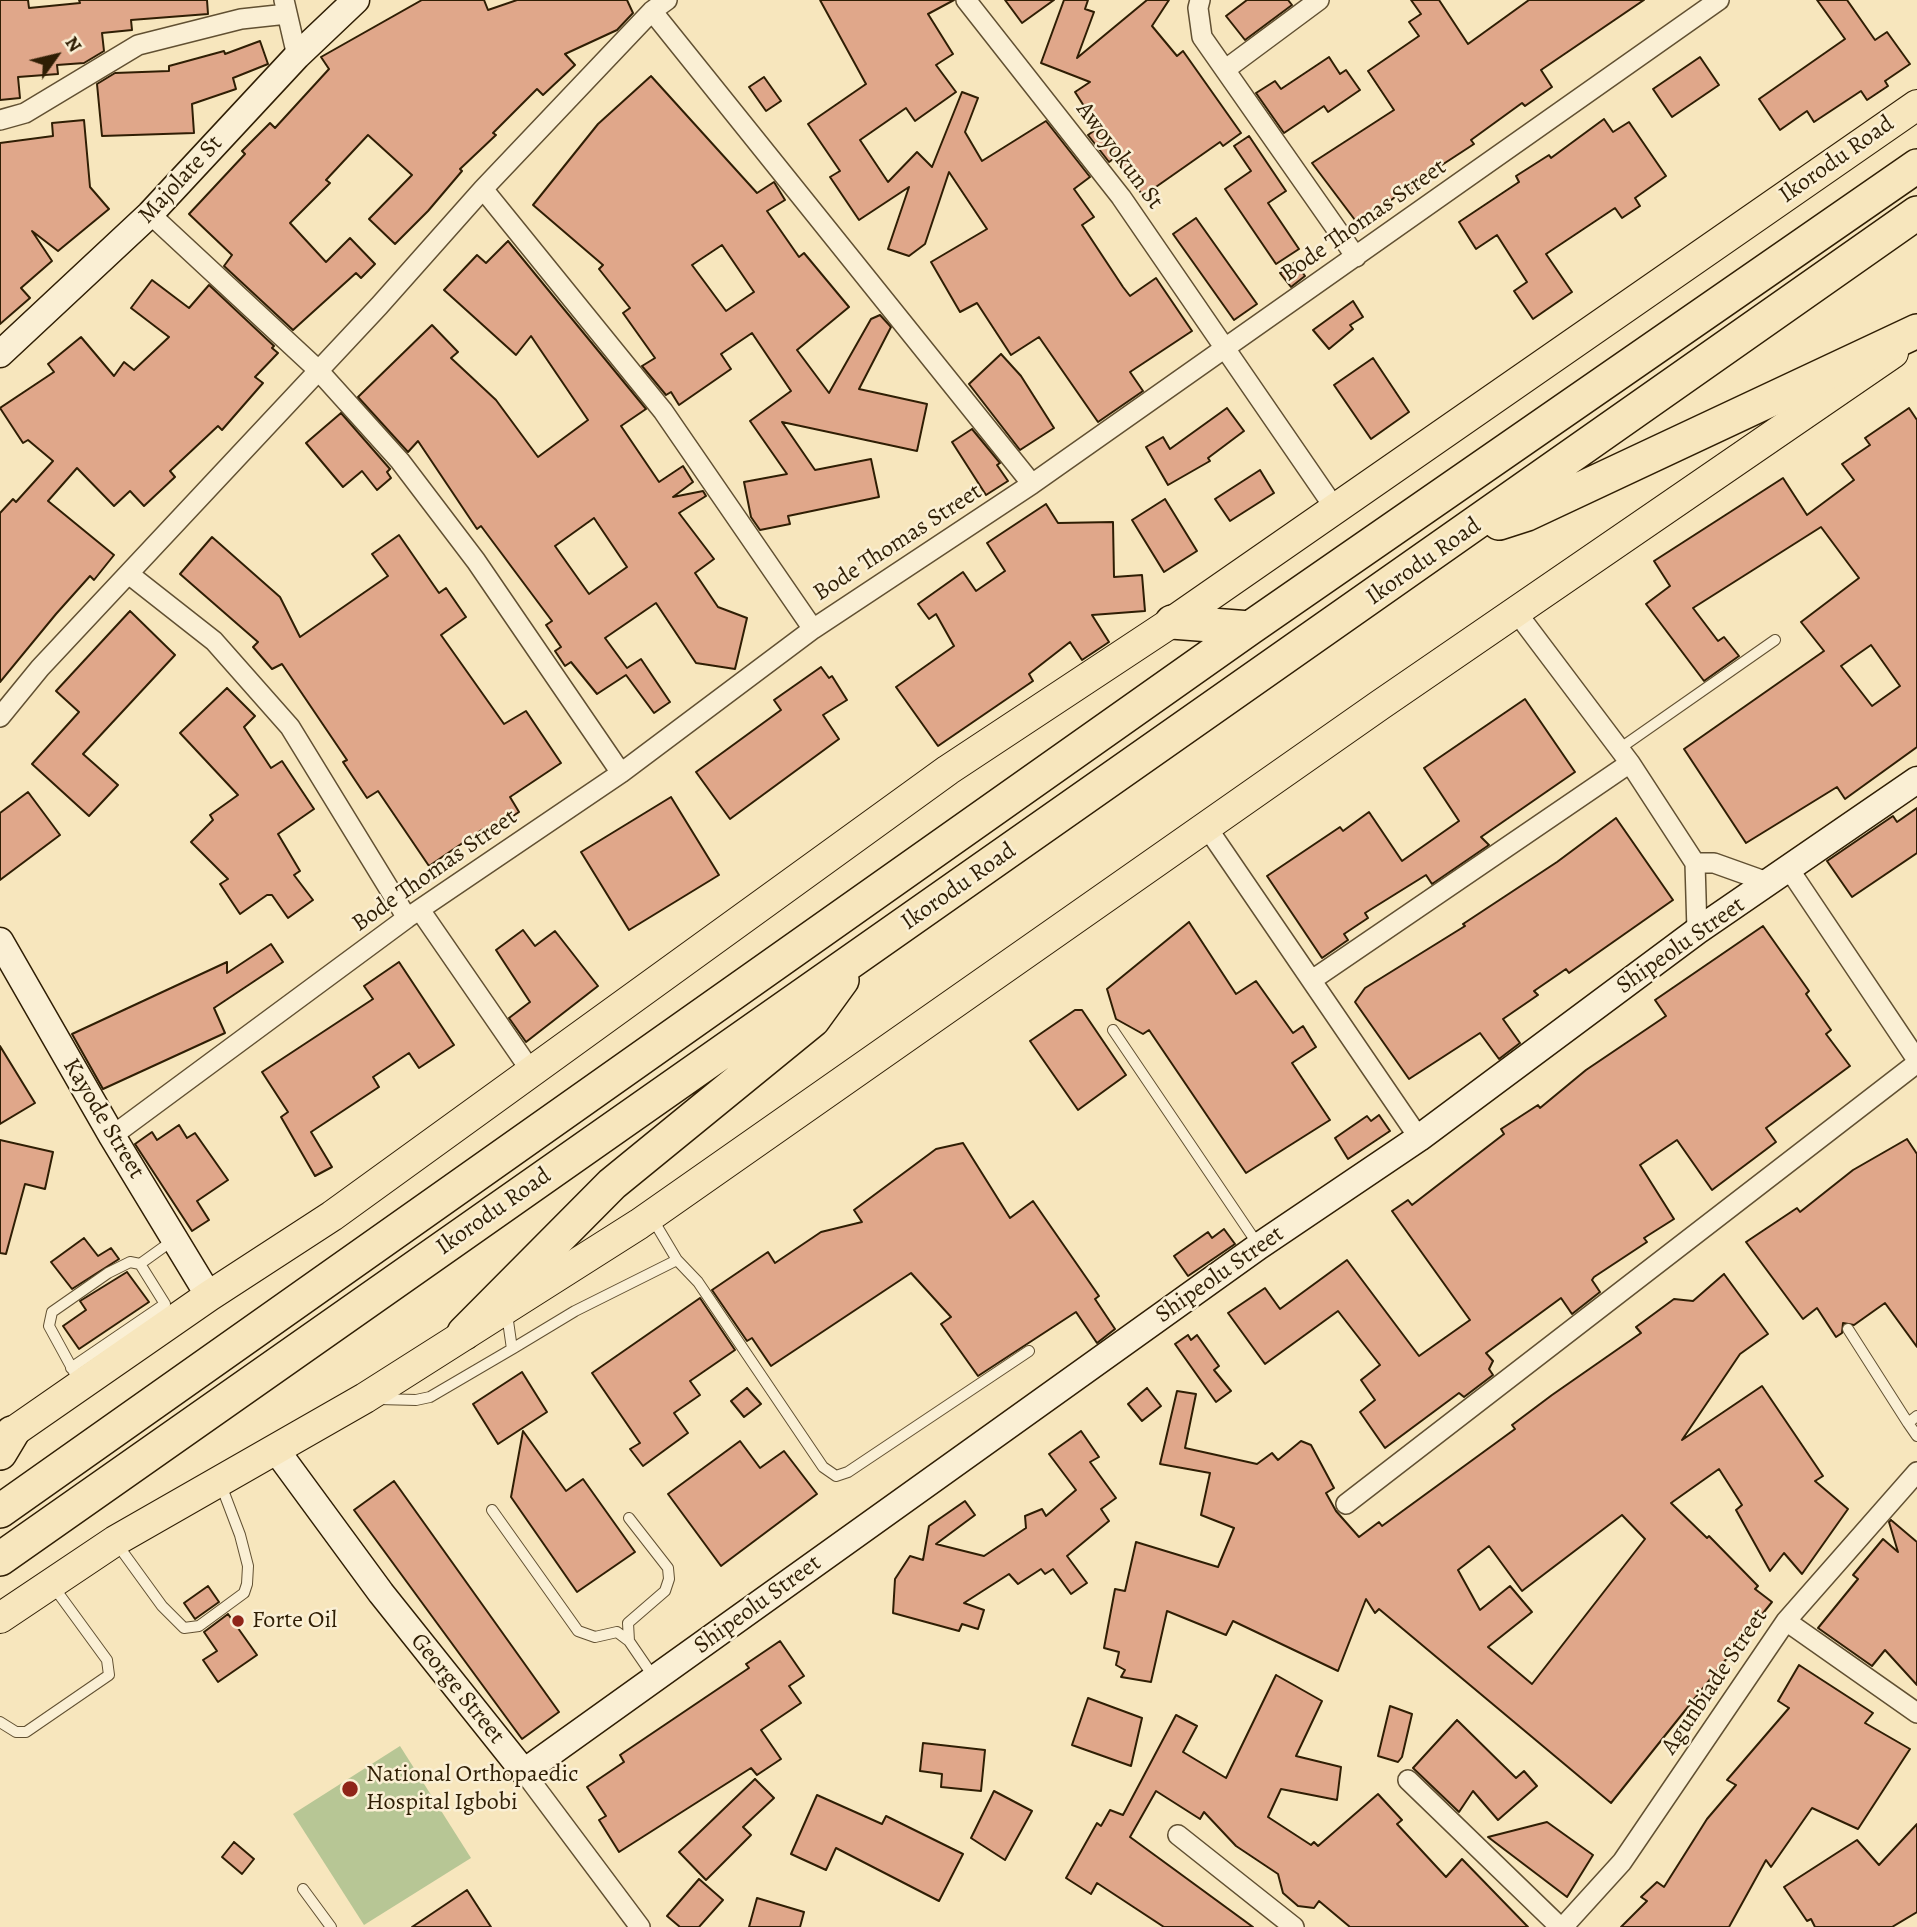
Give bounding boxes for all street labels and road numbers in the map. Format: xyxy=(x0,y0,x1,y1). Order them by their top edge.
street label: Awoyokun St xyxy=(1069,96,1169,216)
street label: Ikorodu Road xyxy=(1774,110,1900,210)
street label: Majolate St xyxy=(133,130,229,230)
street label: Bode Thomas Street xyxy=(1276,153,1452,289)
street label: Bode Thomas Street xyxy=(809,478,987,608)
street label: Ikorodu Road xyxy=(1361,512,1487,612)
street label: Bode Thomas Street xyxy=(347,803,523,939)
street label: Ikorodu Road xyxy=(896,837,1022,937)
street label: Shipeolu Street xyxy=(1611,891,1751,1001)
street label: Kayode Street xyxy=(56,1054,150,1184)
street label: Ikorodu Road xyxy=(431,1162,557,1262)
street label: Shipeolu Street xyxy=(1150,1220,1290,1330)
street label: Shipeolu Street xyxy=(689,1549,827,1661)
street label: Agunbiade Street xyxy=(1656,1604,1774,1760)
street label: George Street xyxy=(404,1628,510,1750)

